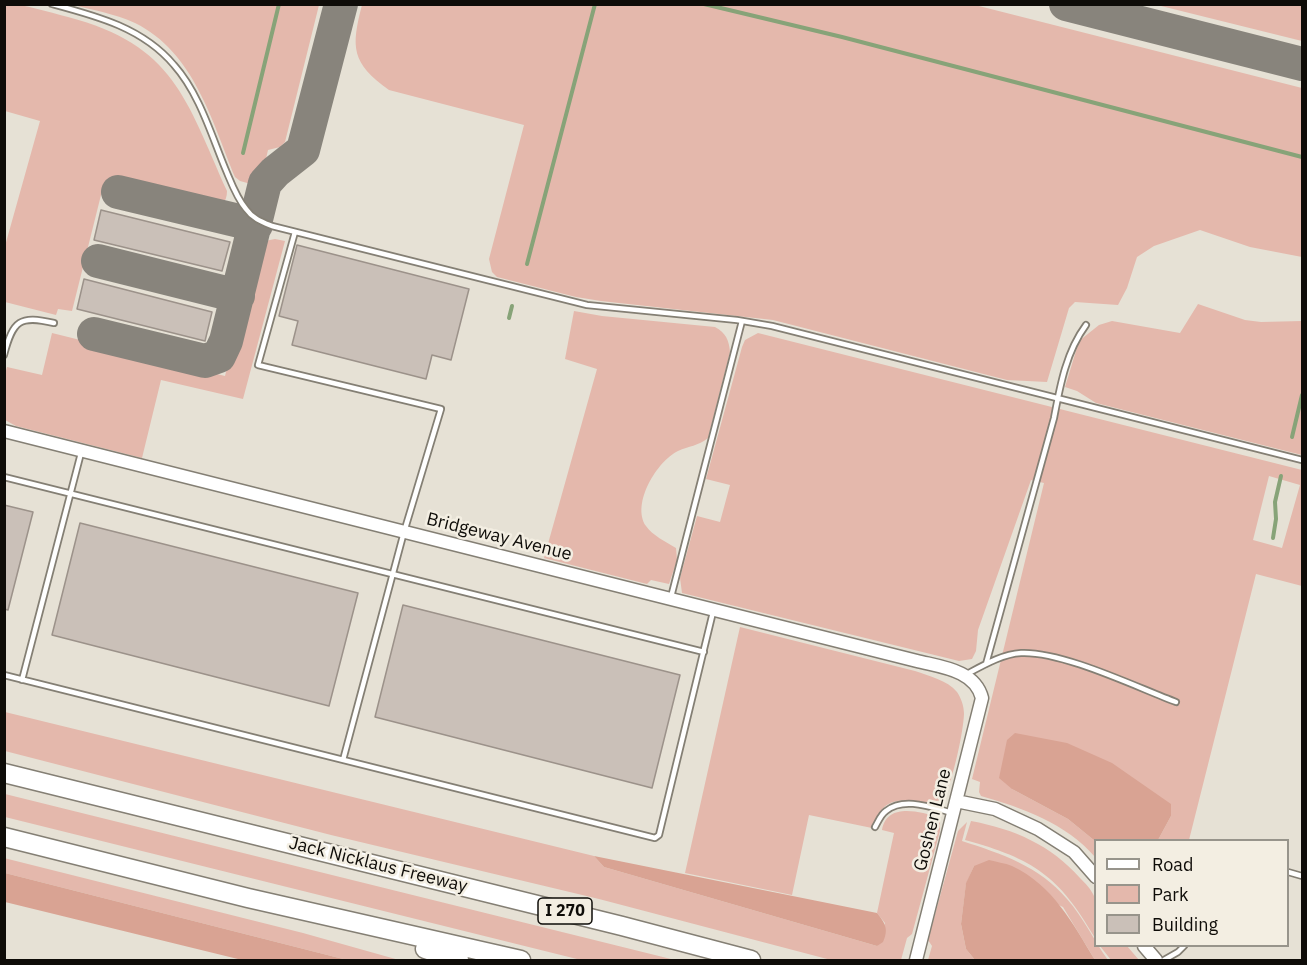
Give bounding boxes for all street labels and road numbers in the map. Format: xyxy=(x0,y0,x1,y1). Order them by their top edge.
street label: Bridgeway Avenue xyxy=(424,508,574,566)
street label: Goshen Lane xyxy=(910,767,956,873)
street label: Jack Nicklaus Freeway xyxy=(287,832,469,898)
road number: I 270 xyxy=(538,898,592,924)

